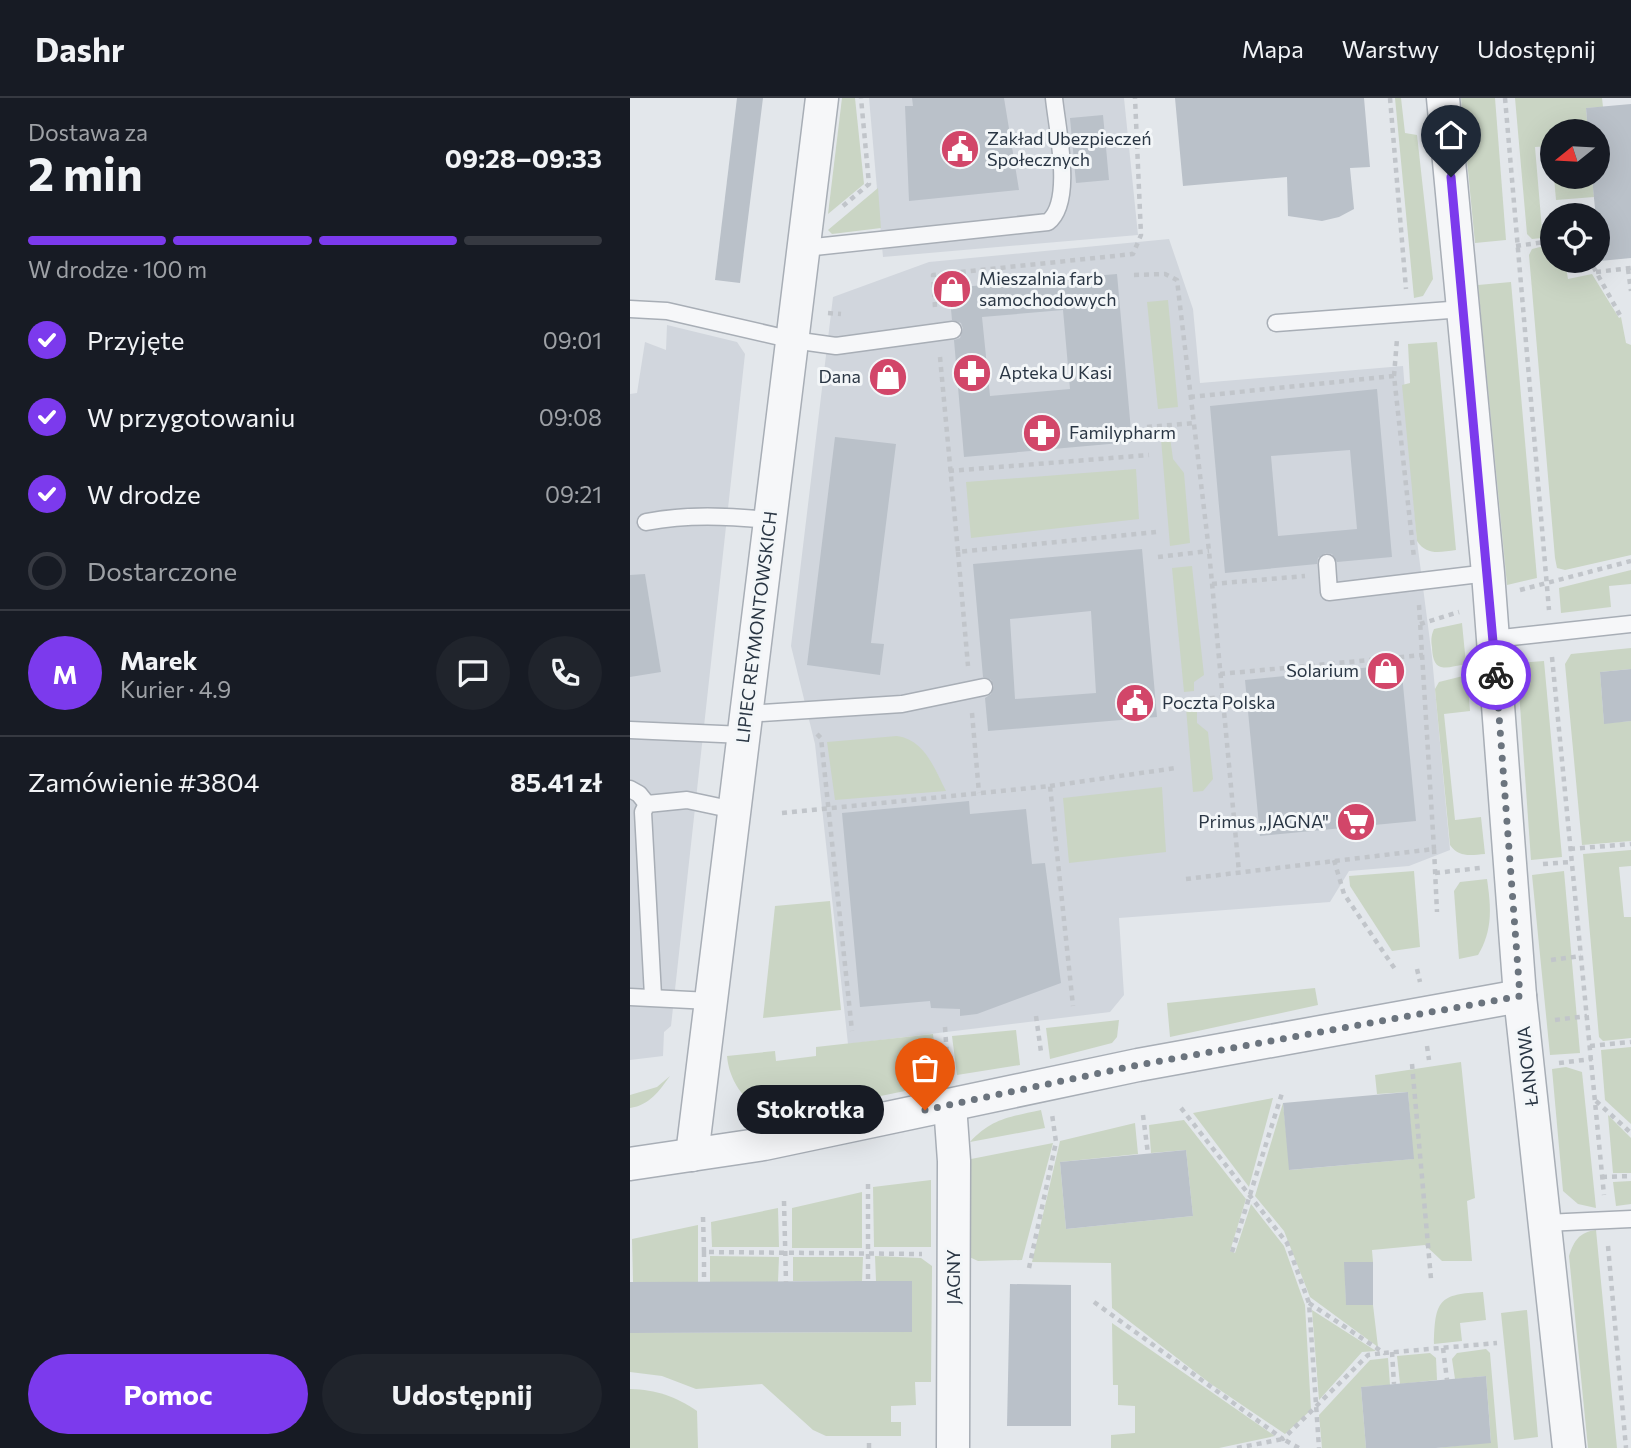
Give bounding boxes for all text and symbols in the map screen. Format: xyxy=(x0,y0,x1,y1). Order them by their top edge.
text: Dashr xyxy=(35,28,125,69)
text: Mapa xyxy=(1242,34,1304,63)
text: Warstwy xyxy=(1342,34,1439,63)
text: Udostępnij xyxy=(1477,34,1596,63)
pin xyxy=(1421,105,1481,177)
icon: home xyxy=(1432,116,1470,154)
text: Dostawa za xyxy=(28,118,148,146)
north arrow xyxy=(1540,119,1610,189)
map controls xyxy=(1540,119,1610,273)
place label: Zakład Ubezpieczeń Społecznych xyxy=(987,127,1152,170)
public building icon: Zakład Ubezpieczeń Społecznych xyxy=(939,128,981,170)
text: 09:28–09:33 xyxy=(445,142,602,173)
text: 2 min xyxy=(28,144,143,200)
button: locate xyxy=(1540,203,1610,273)
text: W drodze · 100 m xyxy=(28,255,207,283)
place label: Mieszalnia farb samochodowych xyxy=(979,267,1117,310)
shop icon: Mieszalnia farb samochodowych xyxy=(931,268,973,310)
icon: check xyxy=(28,321,66,359)
text: Przyjęte xyxy=(87,324,184,355)
text: 09:01 xyxy=(543,326,602,354)
pharmacy icon: Apteka U Kasi xyxy=(951,352,993,394)
shop icon: Dana xyxy=(867,356,909,398)
place label: Apteka U Kasi xyxy=(999,361,1112,383)
place label: Dana xyxy=(819,365,861,387)
icon: check xyxy=(28,398,66,436)
text: W przygotowaniu xyxy=(87,401,295,432)
text: 09:08 xyxy=(539,403,602,431)
pharmacy icon: Familypharm xyxy=(1021,412,1063,454)
place label: Familypharm xyxy=(1069,421,1176,443)
icon: check xyxy=(28,475,66,513)
text: W drodze xyxy=(87,478,201,509)
text: 09:21 xyxy=(545,480,602,508)
street label: LIPIEC REYMONTOWSKICH xyxy=(731,510,781,744)
text: Dostarczone xyxy=(87,555,237,586)
button: chat xyxy=(436,636,510,710)
button: phone xyxy=(528,636,602,710)
courier xyxy=(1461,640,1531,710)
text: Marek xyxy=(120,644,197,675)
shop icon: Solarium xyxy=(1365,650,1407,692)
icon: bike xyxy=(1477,656,1515,694)
text: M xyxy=(52,658,78,689)
place label: Solarium xyxy=(1286,659,1359,681)
text: Kurier · 4.9 xyxy=(120,675,231,703)
public building icon: Poczta Polska xyxy=(1114,682,1156,724)
place label: Poczta Polska xyxy=(1162,691,1276,713)
text: Zamówienie #3804 xyxy=(28,766,259,797)
text: 85.41 zł xyxy=(510,766,602,797)
supermarket icon: Primus ,,JAGNA" xyxy=(1335,801,1377,843)
place label: Primus ,,JAGNA" xyxy=(1198,810,1329,832)
street label: ŁANOWA xyxy=(1512,1025,1542,1108)
pin xyxy=(895,1038,955,1110)
icon: bag xyxy=(906,1049,944,1087)
callout: Stokrotka xyxy=(736,1086,883,1134)
text: Stokrotka xyxy=(756,1095,865,1123)
street label: JAGNY xyxy=(942,1249,964,1305)
button: Pomoc xyxy=(28,1354,308,1434)
button: Udostępnij xyxy=(322,1354,602,1434)

